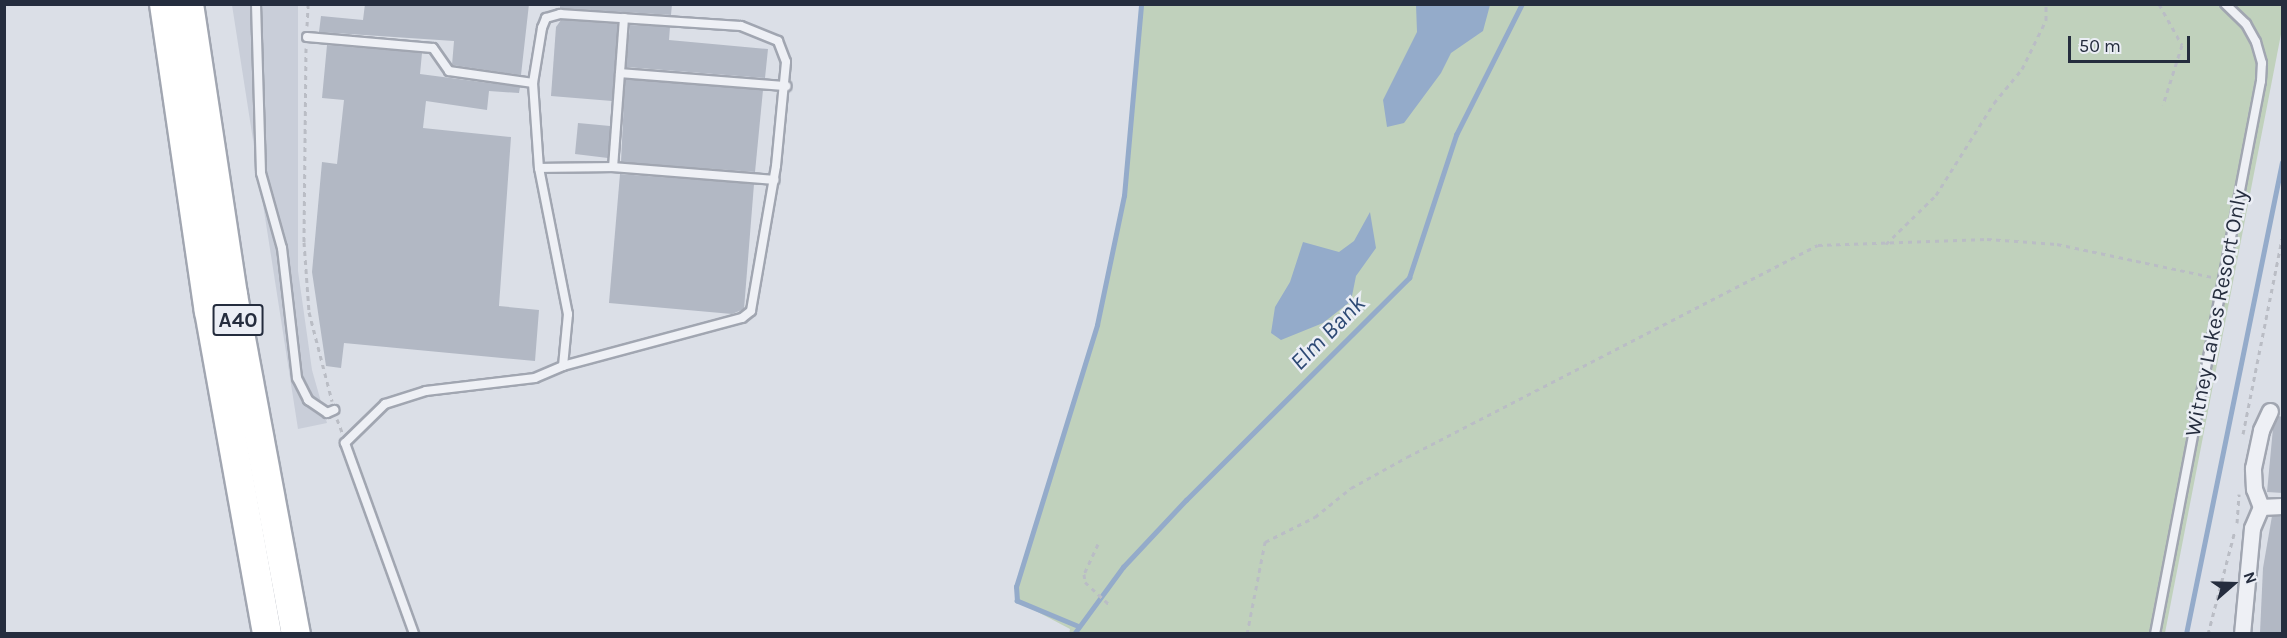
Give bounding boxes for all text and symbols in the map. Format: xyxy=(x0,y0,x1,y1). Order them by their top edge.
scale bar xyxy=(2071,24,2192,62)
text: 50 m xyxy=(2079,35,2121,57)
street label: Witney Lakes Resort Only xyxy=(2180,187,2254,439)
water label: Elm Bank xyxy=(1284,289,1372,377)
road number: A40 xyxy=(212,302,264,338)
north arrow xyxy=(2203,554,2263,614)
text: N xyxy=(2239,569,2261,586)

